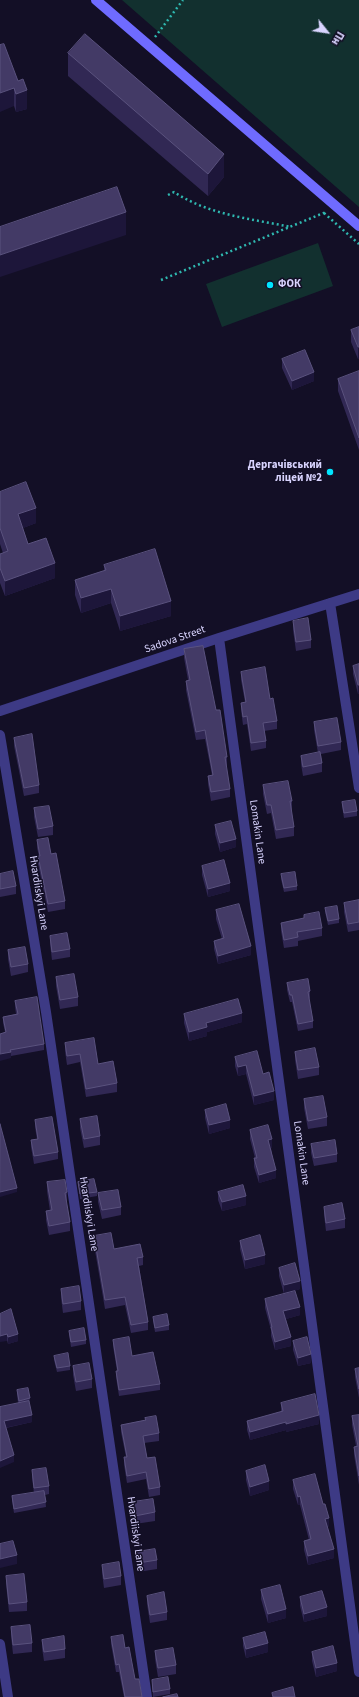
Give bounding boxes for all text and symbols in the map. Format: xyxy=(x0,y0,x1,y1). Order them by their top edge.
north arrow xyxy=(307,12,347,52)
text: Пн xyxy=(328,29,348,48)
place label: ФОК xyxy=(278,278,301,292)
marker: ФОК xyxy=(265,280,275,290)
place label: Дергачівський ліцей №2 xyxy=(248,459,322,485)
marker: Дергачівський ліцей №2 xyxy=(325,467,335,477)
street label: Sadova Street xyxy=(143,623,207,657)
street label: Lomakin Lane xyxy=(246,799,268,865)
street label: Hvardiiskyi Lane xyxy=(26,855,50,931)
street label: Lomakin Lane xyxy=(290,1120,312,1186)
street label: Hvardiiskyi Lane xyxy=(76,1176,100,1252)
street label: Hvardiiskyi Lane xyxy=(123,1496,147,1572)

